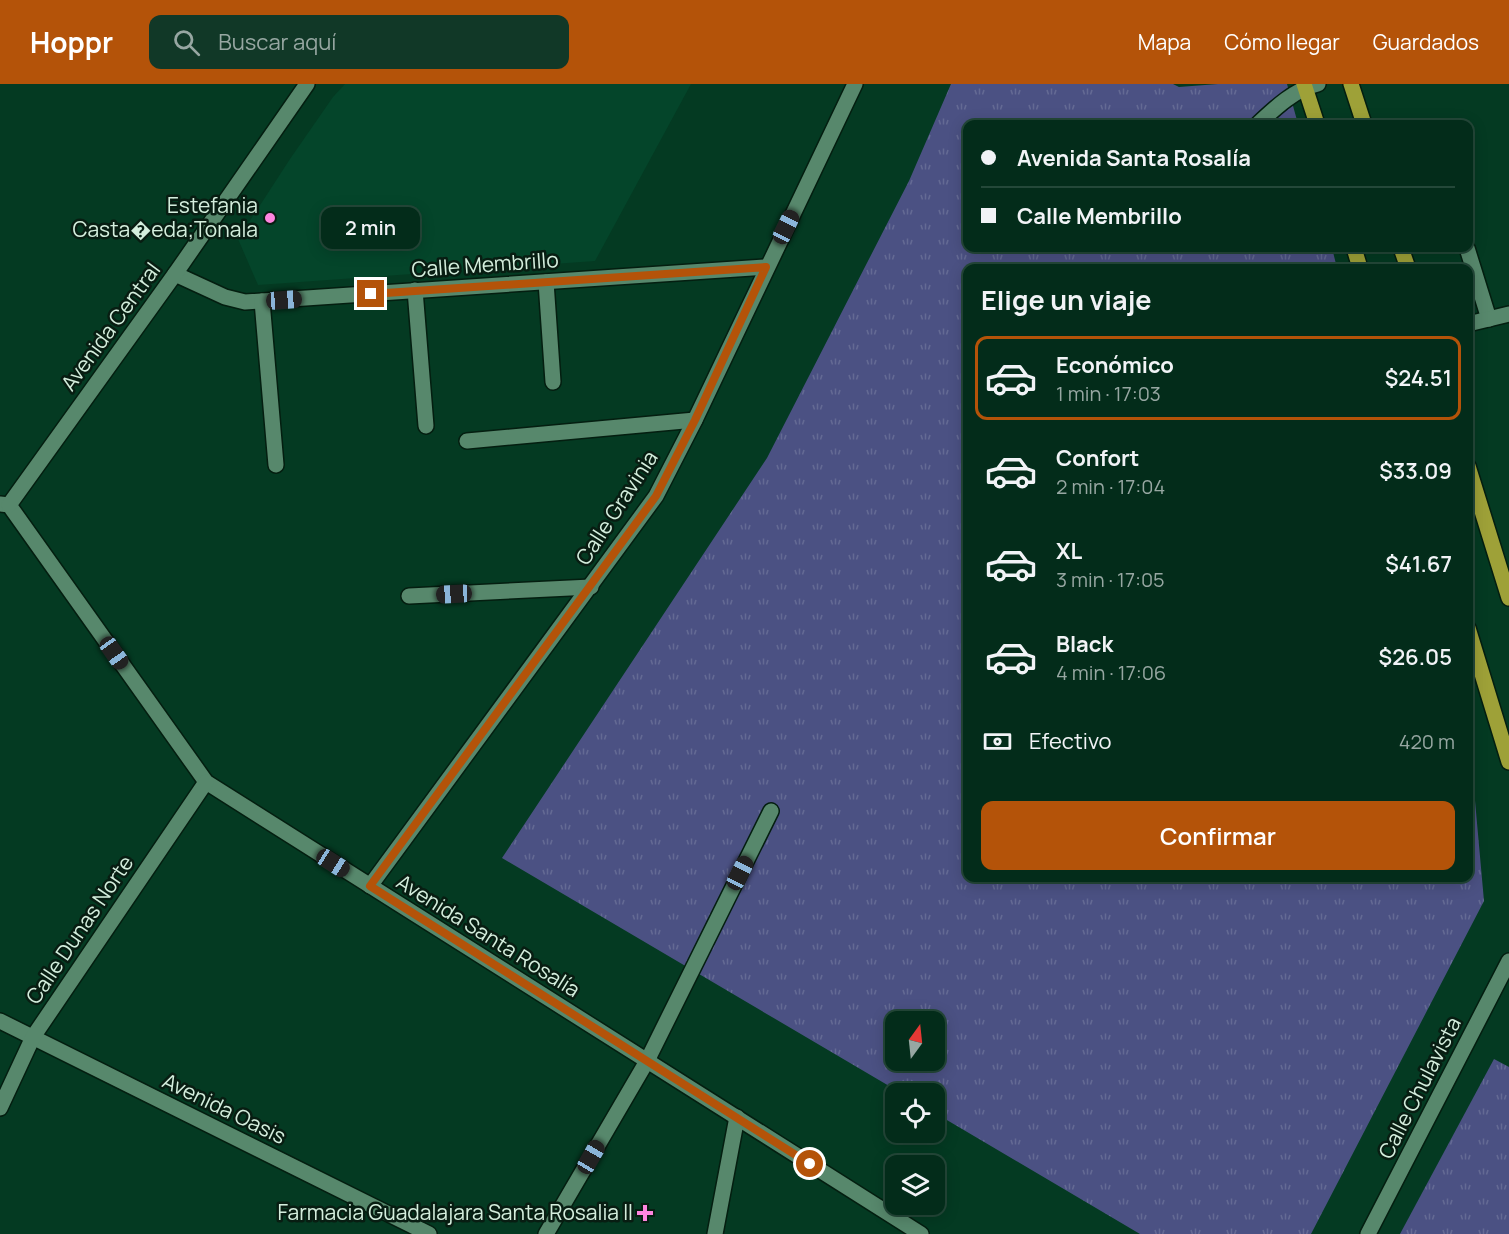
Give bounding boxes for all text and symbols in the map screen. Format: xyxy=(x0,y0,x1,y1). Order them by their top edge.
search box xyxy=(149,15,569,69)
text: Hoppr xyxy=(30,23,113,61)
icon: search xyxy=(170,26,203,59)
text: Buscar aquí xyxy=(218,27,336,57)
text: Mapa xyxy=(1138,28,1191,56)
text: Cómo llegar xyxy=(1224,28,1340,56)
text: Guardados xyxy=(1373,28,1479,56)
text: Avenida Santa Rosalía xyxy=(1017,143,1251,173)
place label: Estefania Casta�eda;Tonala xyxy=(72,191,258,243)
text: Calle Membrillo xyxy=(1017,201,1182,231)
callout: 2 min xyxy=(322,207,421,249)
car xyxy=(770,207,802,247)
marker: Estefania Casta�eda;Tonala xyxy=(263,211,277,225)
text: 2 min xyxy=(345,214,396,241)
street label: Calle Membrillo xyxy=(410,245,559,283)
street label: Avenida Central xyxy=(54,257,166,396)
route end xyxy=(357,280,384,307)
text: Elige un viaje xyxy=(981,281,1152,318)
car xyxy=(265,290,303,310)
text: Económico xyxy=(1056,350,1174,380)
icon: car xyxy=(984,351,1038,405)
text: $24.51 xyxy=(1385,363,1452,393)
text: 1 min · 17:03 xyxy=(1056,380,1161,407)
text: Confort xyxy=(1056,443,1139,473)
icon: car xyxy=(984,444,1038,498)
street label: Calle Gravinia xyxy=(569,445,664,570)
text: $33.09 xyxy=(1379,456,1452,486)
text: 2 min · 17:04 xyxy=(1056,473,1165,500)
text: XL xyxy=(1056,536,1082,566)
icon: car xyxy=(984,537,1038,591)
text: $41.67 xyxy=(1385,549,1452,579)
text: 3 min · 17:05 xyxy=(1056,566,1165,593)
car xyxy=(436,584,472,604)
text: Black xyxy=(1056,629,1113,659)
icon: car xyxy=(984,630,1038,684)
car xyxy=(96,633,132,673)
text: $26.05 xyxy=(1379,642,1452,672)
text: 4 min · 17:06 xyxy=(1056,659,1166,686)
icon: cash xyxy=(981,725,1014,758)
text: Efectivo xyxy=(1029,726,1112,756)
text: 420 m xyxy=(1399,728,1455,755)
button: Confirmar xyxy=(981,801,1455,870)
car xyxy=(313,846,353,880)
street label: Calle Dunas Norte xyxy=(19,850,139,1009)
car xyxy=(724,853,756,893)
street label: Avenida Santa Rosalía xyxy=(391,867,586,1003)
north arrow xyxy=(885,1011,945,1071)
map controls xyxy=(885,1011,945,1215)
street label: Calle Chulavista xyxy=(1371,1012,1467,1163)
street label: Avenida Oasis xyxy=(158,1066,291,1150)
button: locate xyxy=(885,1083,945,1143)
car xyxy=(574,1137,608,1177)
route start xyxy=(796,1150,823,1177)
button: layers xyxy=(885,1155,945,1215)
place label: Farmacia Guadalajara Santa Rosalia II xyxy=(277,1198,633,1226)
marker: Farmacia Guadalajara Santa Rosalia II xyxy=(638,1206,652,1220)

